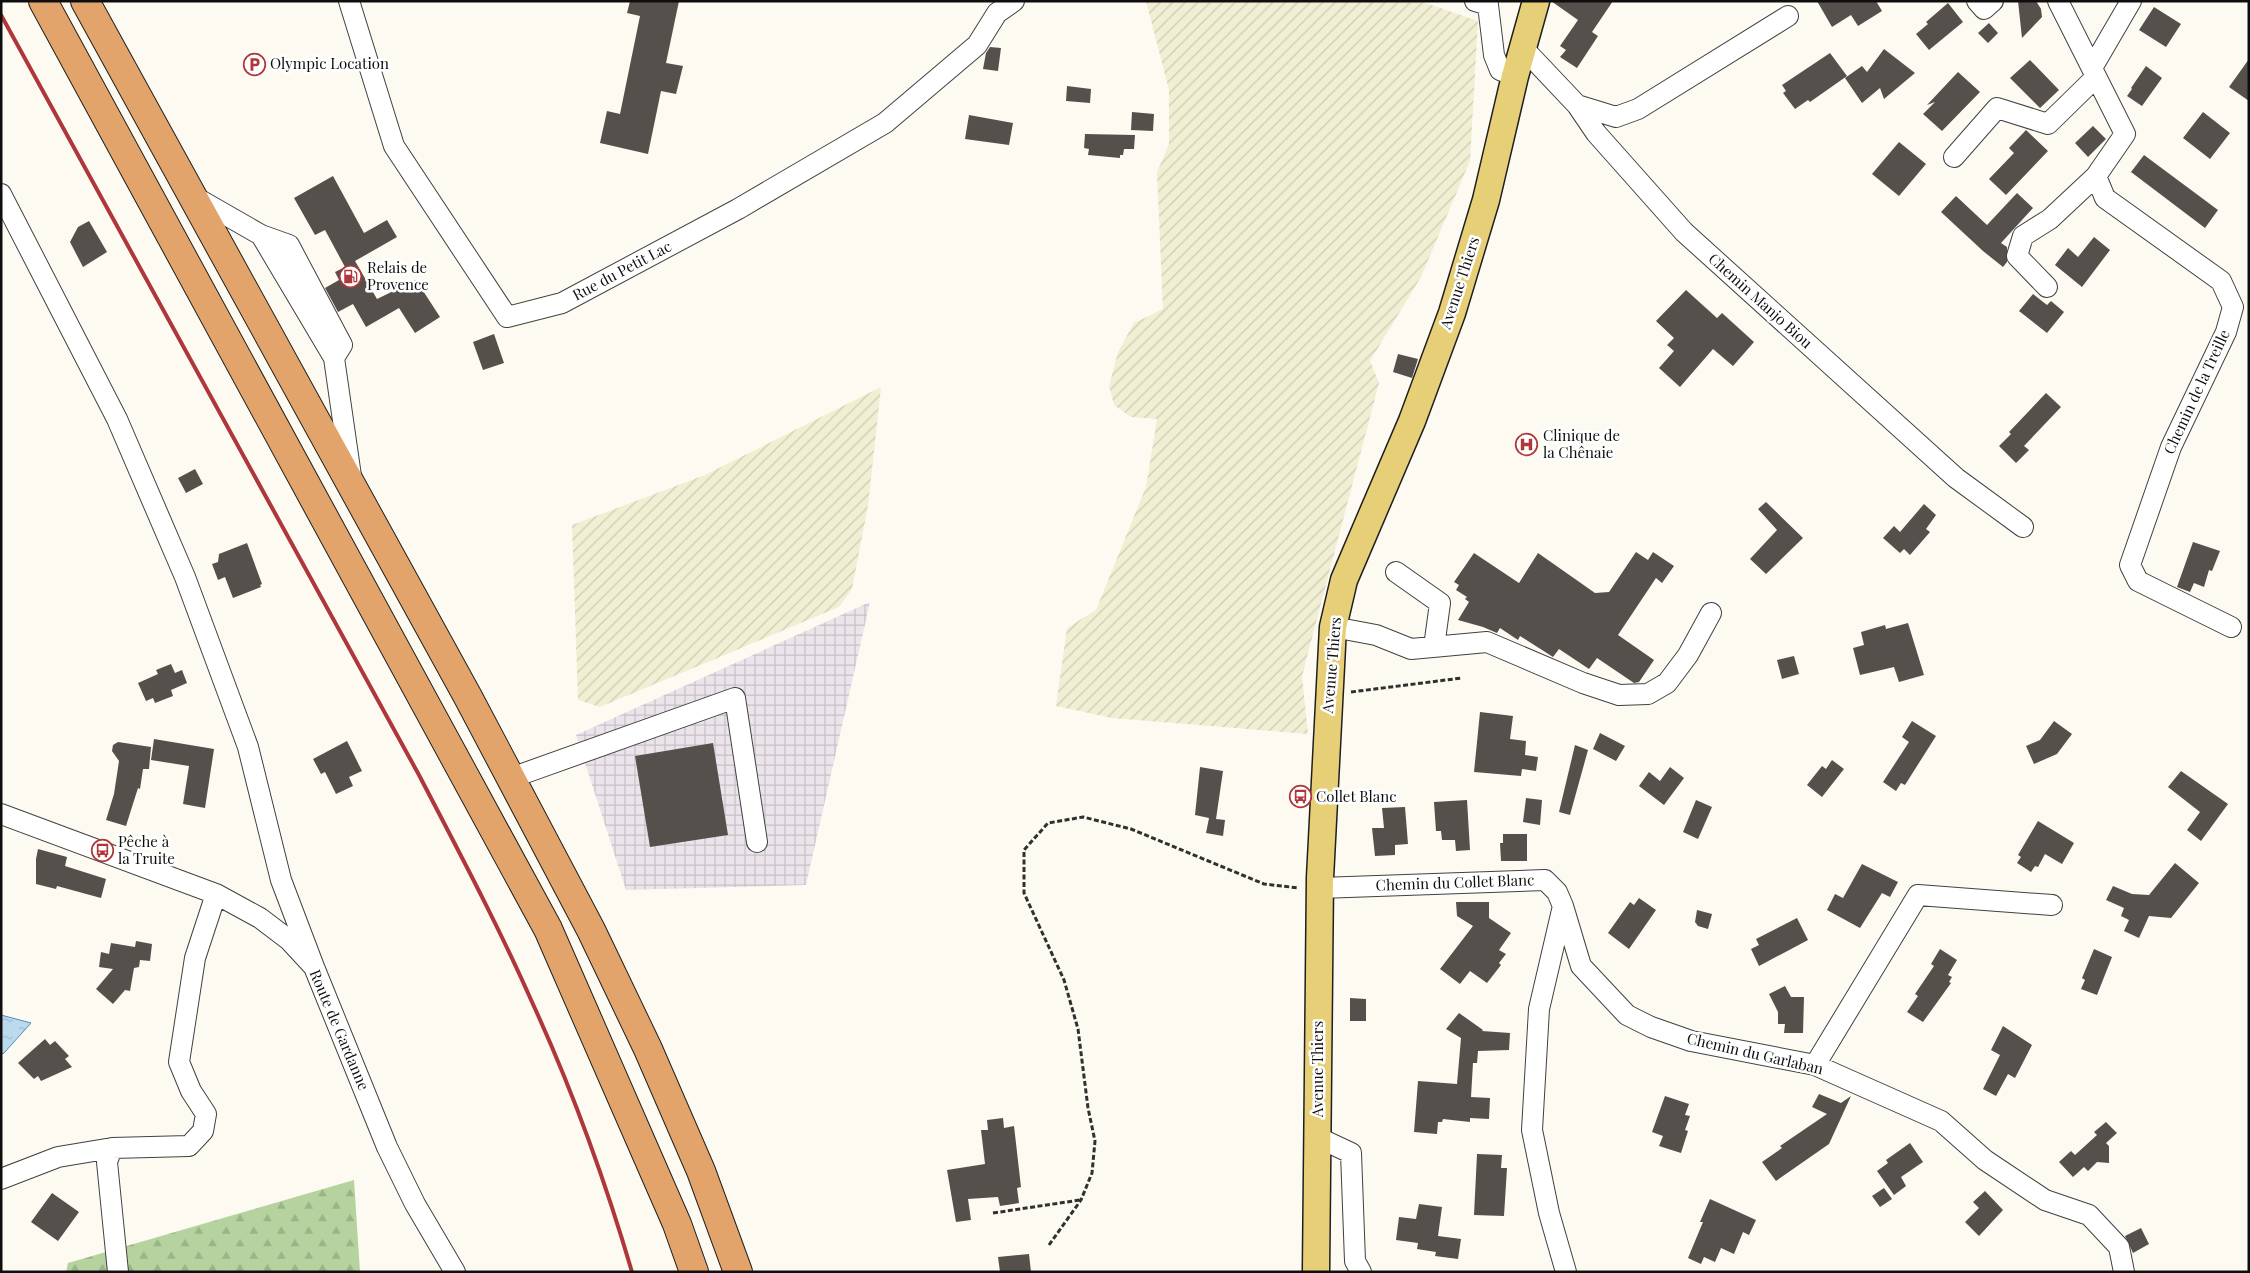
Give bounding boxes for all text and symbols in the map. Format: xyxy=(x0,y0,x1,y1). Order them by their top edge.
parking icon: Olympic Location xyxy=(242,52,266,76)
place label: Olympic Location xyxy=(270,53,389,73)
street label: Avenue Thiers xyxy=(1434,234,1483,333)
street label: Rue du Petit Lac xyxy=(569,236,674,305)
street label: Chemin Manjo Biou xyxy=(1705,248,1817,352)
place label: Relais de Provence xyxy=(367,257,429,294)
fuel station icon: Relais de Provence xyxy=(339,265,363,289)
street label: Chemin de la Treille xyxy=(2158,326,2234,457)
place label: Clinique de la Chênaie xyxy=(1543,425,1620,462)
hospital icon: Clinique de la Chênaie xyxy=(1515,433,1539,457)
street label: Avenue Thiers xyxy=(1317,616,1345,715)
bus stop icon: Collet Blanc xyxy=(1288,785,1312,809)
place label: Collet Blanc xyxy=(1316,786,1396,806)
place label: Pêche à la Truite xyxy=(118,831,175,868)
bus stop icon: Pêche à la Truite xyxy=(90,839,114,863)
street label: Chemin du Collet Blanc xyxy=(1375,869,1535,895)
street label: Route de Gardanne xyxy=(305,966,374,1093)
street label: Avenue Thiers xyxy=(1307,1021,1327,1118)
street label: Chemin du Garlaban xyxy=(1685,1028,1825,1078)

